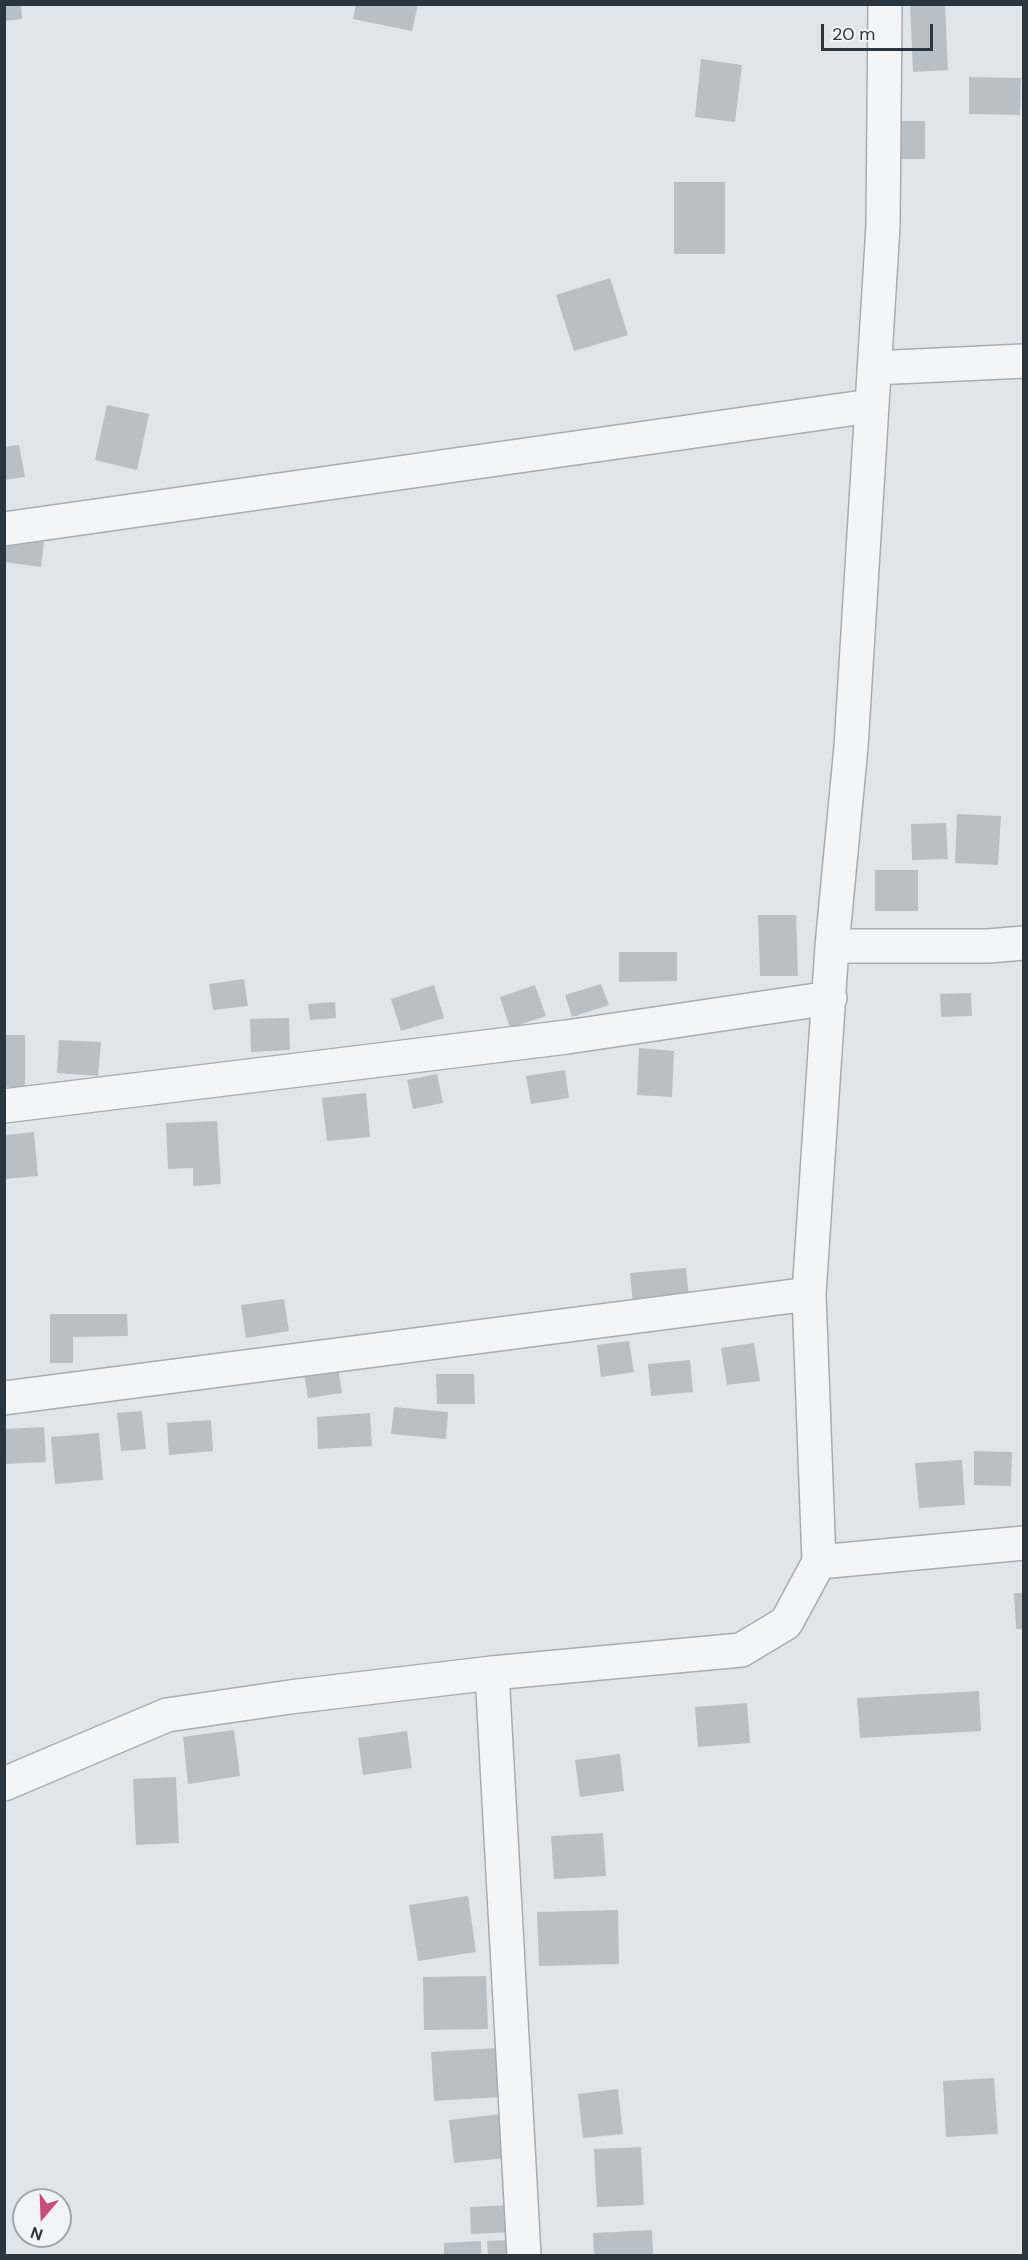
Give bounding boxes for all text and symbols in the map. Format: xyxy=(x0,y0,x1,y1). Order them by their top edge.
scale bar xyxy=(824,12,936,50)
text: 20 m xyxy=(832,22,875,46)
north arrow xyxy=(12,2188,72,2248)
text: N xyxy=(28,2222,46,2245)

